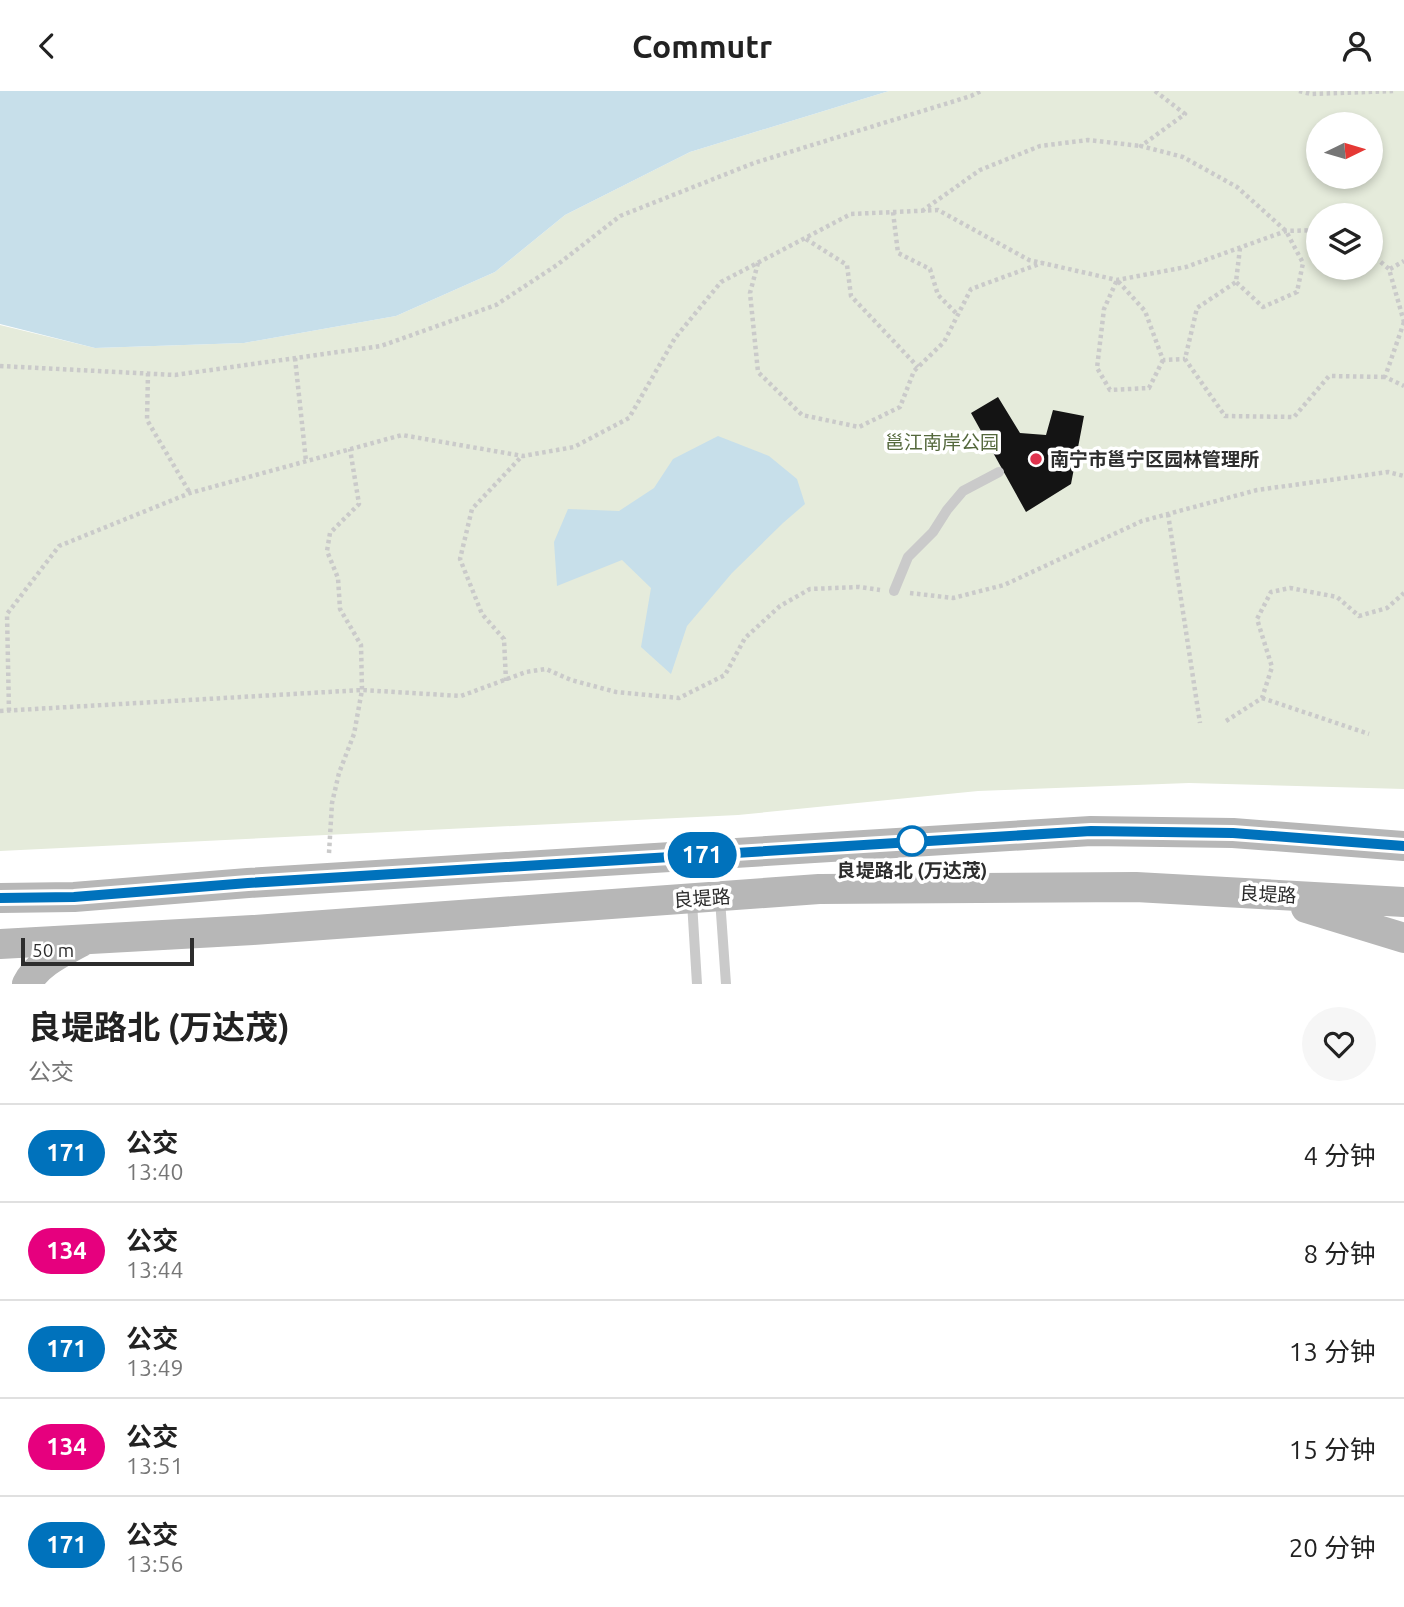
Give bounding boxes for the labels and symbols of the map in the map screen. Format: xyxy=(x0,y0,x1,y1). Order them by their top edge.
north arrow xyxy=(1306,112,1382,189)
park label: 邕江南岸公园 xyxy=(885,431,999,453)
place label: 南宁市邕宁区园林管理所 xyxy=(1050,448,1259,470)
marker: 南宁市邕宁区园林管理所 xyxy=(1028,451,1044,467)
marker: 良堤路北 (万达茂) xyxy=(897,826,927,856)
line badge: 171 xyxy=(662,832,742,878)
place label: 良堤路北 (万达茂) xyxy=(837,859,987,881)
street label: 良堤路 xyxy=(1239,882,1297,906)
street label: 良堤路 xyxy=(673,885,731,911)
scale bar xyxy=(21,935,194,967)

